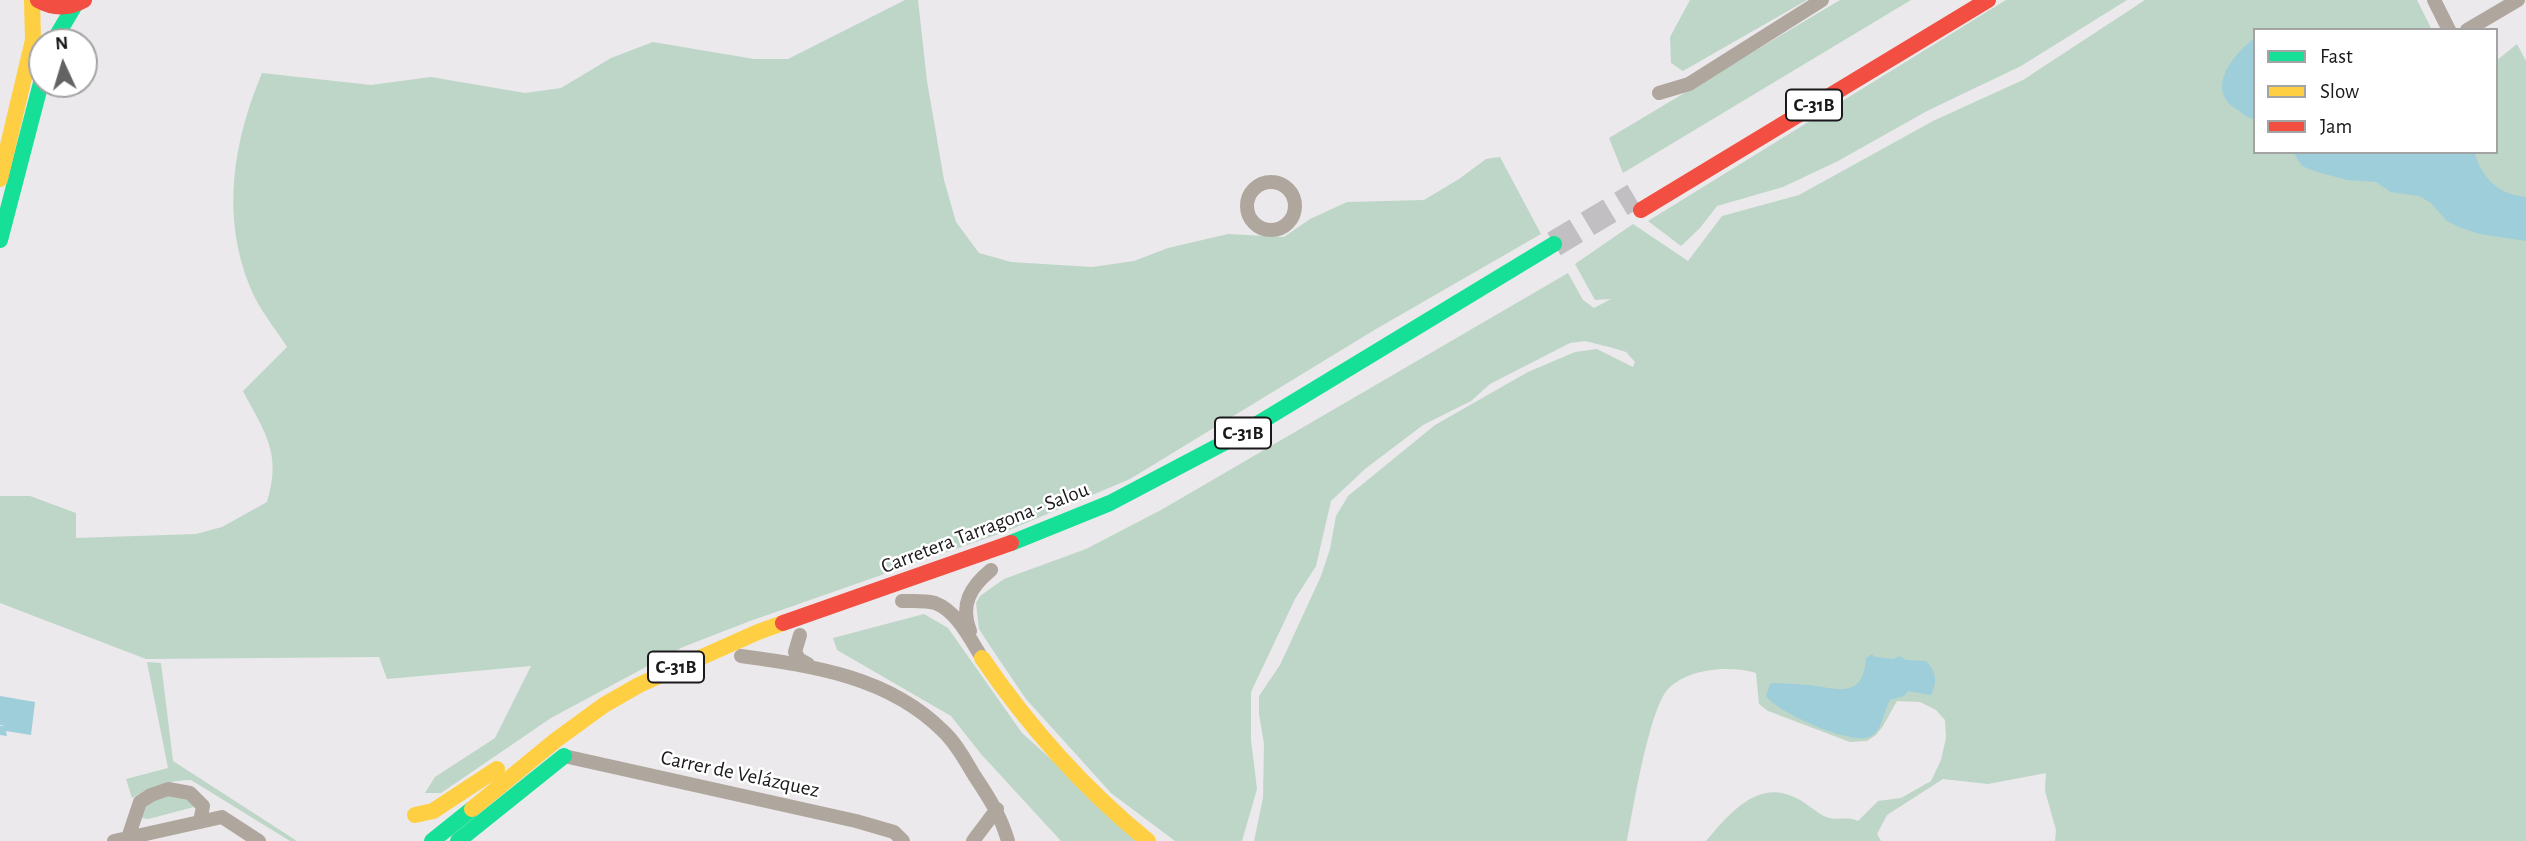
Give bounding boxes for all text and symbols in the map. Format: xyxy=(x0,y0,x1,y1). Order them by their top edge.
north arrow xyxy=(28,28,98,98)
legend xyxy=(2253,28,2498,154)
text: N xyxy=(54,34,69,53)
text: Fast xyxy=(2320,46,2353,67)
text: Slow xyxy=(2320,81,2359,102)
road number: C-31B xyxy=(1786,90,1842,120)
text: Jam xyxy=(2320,116,2352,137)
road number: C-31B xyxy=(1215,418,1271,448)
street label: Carretera Tarragona - Salou xyxy=(878,477,1092,579)
road number: C-31B xyxy=(648,652,704,682)
street label: Carrer de Velázquez xyxy=(658,745,822,803)

